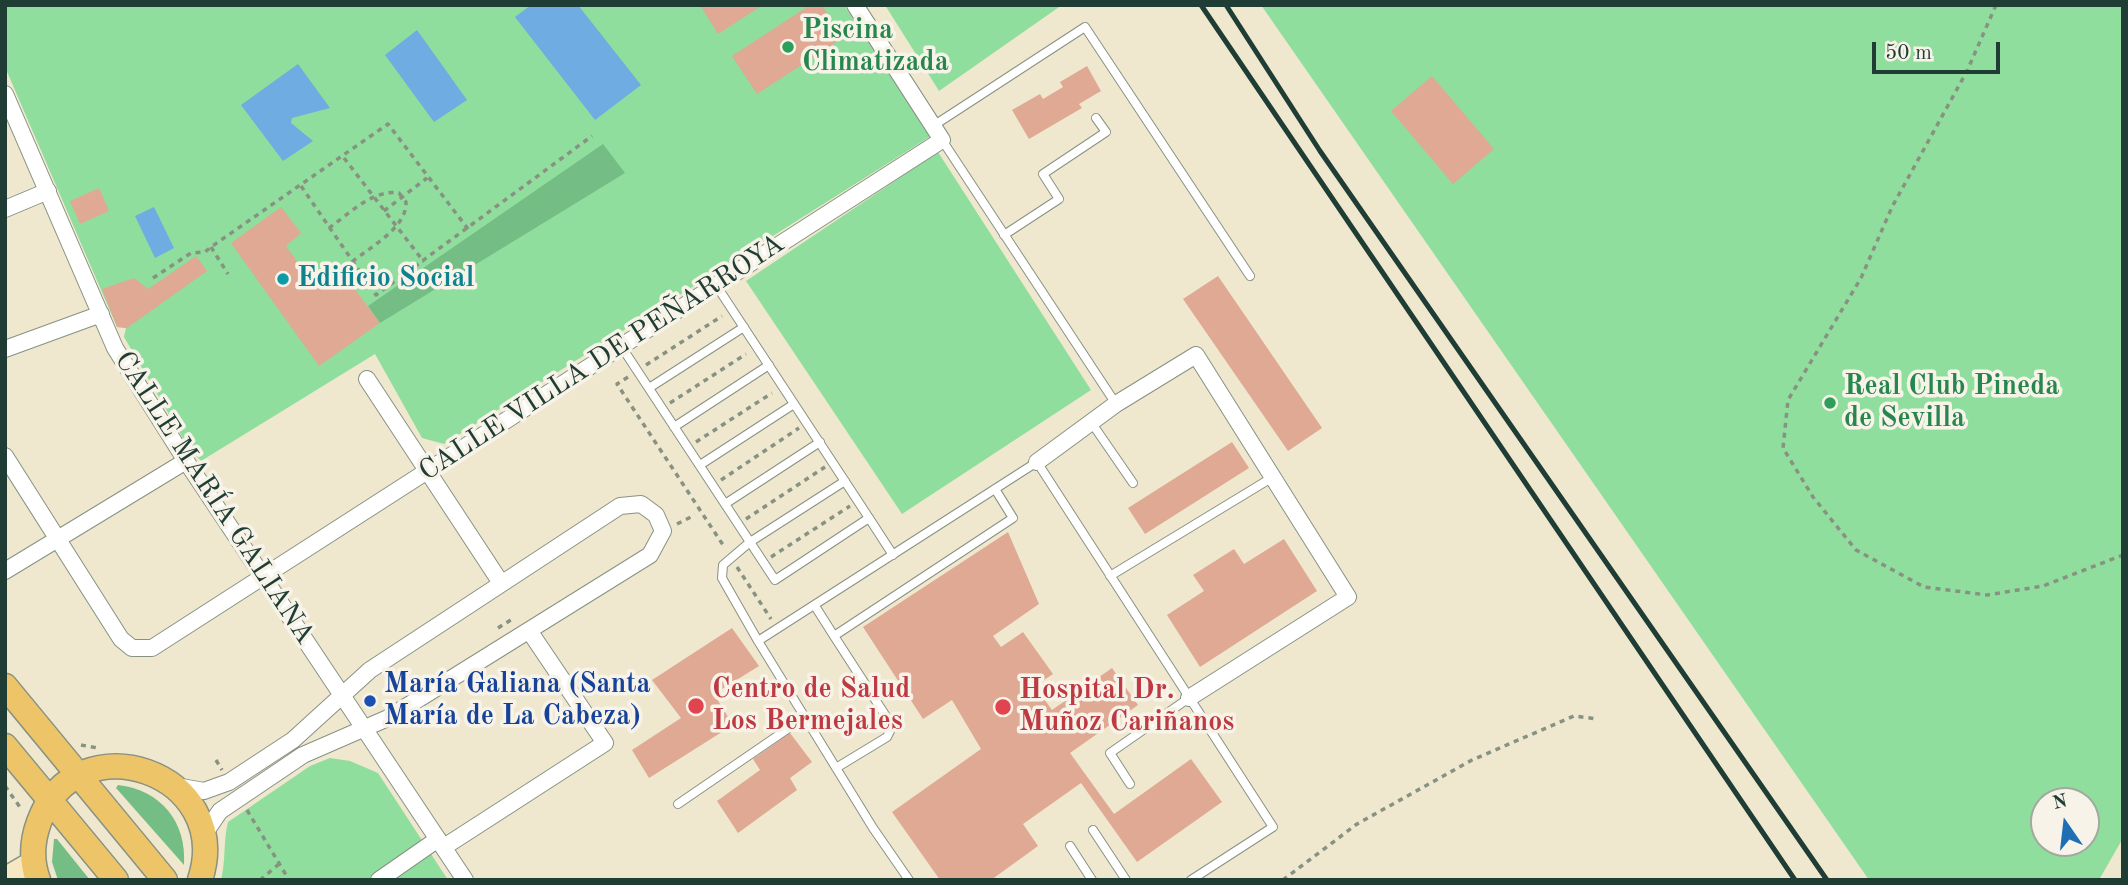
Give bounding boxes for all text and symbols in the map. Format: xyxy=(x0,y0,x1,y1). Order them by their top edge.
place label: Piscina Climatizada xyxy=(802,14,949,80)
scale bar xyxy=(1876,28,2004,72)
marker: Piscina Climatizada xyxy=(780,39,796,55)
text: 50 m xyxy=(1885,43,1932,64)
street label: CALLE VILLA DE PEÑARROYA xyxy=(413,227,791,489)
place label: Edificio Social xyxy=(297,262,474,296)
marker: Edificio Social xyxy=(275,271,291,287)
street label: CALLE MARÍA GALIANA xyxy=(107,345,321,651)
place label: Real Club Pineda de Sevilla xyxy=(1844,370,2059,436)
marker: Real Club Pineda de Sevilla xyxy=(1822,395,1838,411)
place label: María Galiana (Santa María de La Cabeza) xyxy=(384,668,651,734)
place label: Centro de Salud Los Bermejales xyxy=(712,673,910,739)
place label: Hospital Dr. Muñoz Cariñanos xyxy=(1019,674,1234,740)
marker: María Galiana (Santa María de La Cabeza) xyxy=(362,693,378,709)
marker: Centro de Salud Los Bermejales xyxy=(686,696,706,716)
marker: Hospital Dr. Muñoz Cariñanos xyxy=(993,697,1013,717)
north arrow xyxy=(2030,787,2100,857)
text: N xyxy=(2051,792,2070,814)

